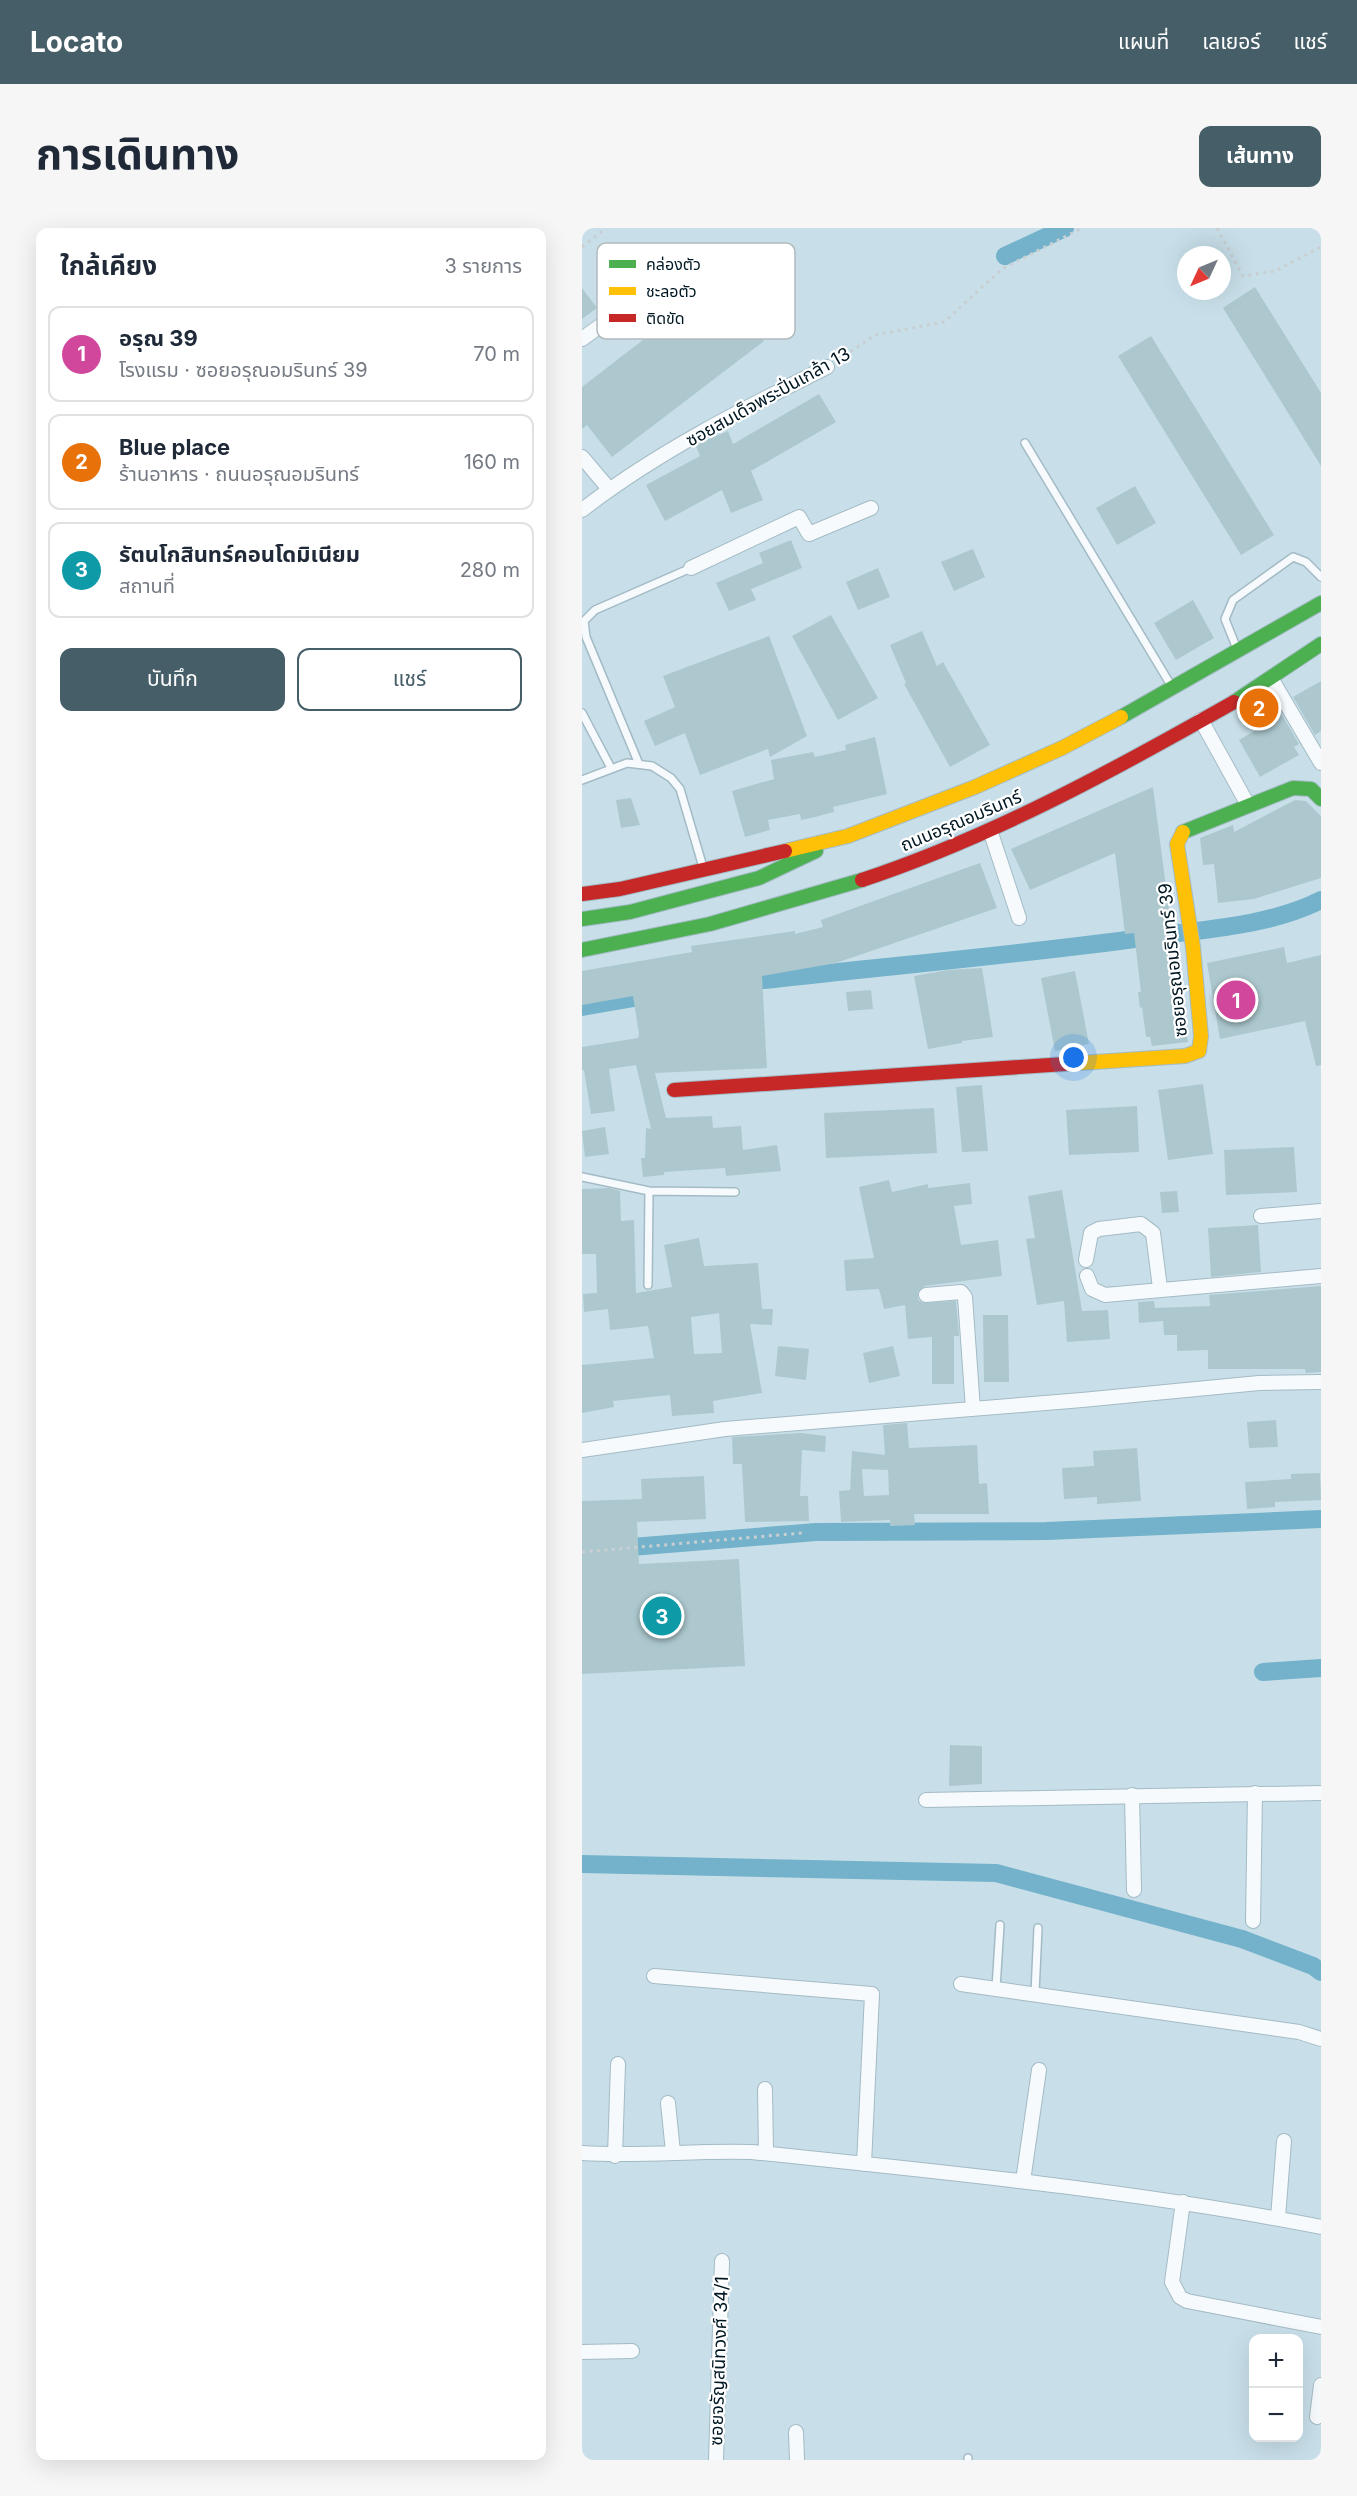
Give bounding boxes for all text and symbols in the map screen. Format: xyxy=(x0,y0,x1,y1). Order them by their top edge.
text: Locato xyxy=(30,25,123,59)
text: แผนที่ xyxy=(1118,29,1169,54)
text: เลเยอร์ xyxy=(1202,29,1261,54)
text: แชร์ xyxy=(1294,29,1327,54)
button: เส้นทาง xyxy=(1199,126,1321,187)
text: การเดินทาง xyxy=(36,128,239,179)
legend xyxy=(597,243,795,339)
north arrow xyxy=(1177,246,1231,300)
text: ใกล้เคียง xyxy=(60,250,157,281)
text: 3 รายการ xyxy=(444,254,522,278)
text: คล่องตัว xyxy=(646,254,701,274)
text: ชะลอตัว xyxy=(646,281,697,301)
text: ติดขัด xyxy=(646,308,685,328)
text: อรุณ 39 xyxy=(119,325,198,351)
text: 1 xyxy=(77,342,86,366)
text: 70 m xyxy=(473,342,520,366)
street label: ซอยสมเด็จพระปิ่นเกล้า 13 xyxy=(681,342,854,451)
text: โรงแรม · ซอยอรุณอมรินทร์ 39 xyxy=(119,358,368,382)
text: Blue place xyxy=(119,434,230,460)
text: 2 xyxy=(75,450,88,474)
text: 160 m xyxy=(464,450,520,474)
text: ร้านอาหาร · ถนนอรุณอมรินทร์ xyxy=(119,462,359,486)
text: รัตนโกสินทร์คอนโดมิเนียม xyxy=(119,541,360,567)
text: 3 xyxy=(75,558,88,582)
text: 280 m xyxy=(460,558,520,582)
text: สถานที่ xyxy=(119,574,175,598)
button: บันทึก xyxy=(60,648,285,711)
button: แชร์ xyxy=(297,648,522,711)
pin: 2 xyxy=(1240,686,1278,730)
street label: ถนนอรุณอมรินทร์ xyxy=(897,785,1026,856)
street label: ซอยอรุณอมรินทร์ 39 xyxy=(1154,882,1192,1038)
pin: 1 xyxy=(1216,978,1256,1022)
your location xyxy=(1059,1043,1088,1072)
pin: 3 xyxy=(642,1594,682,1638)
street label: ซอยจรัญสนิทวงศ์ 34/1 xyxy=(705,2276,732,2446)
map controls xyxy=(1249,2334,1303,2442)
button: + xyxy=(1249,2334,1303,2388)
button: − xyxy=(1249,2388,1303,2442)

